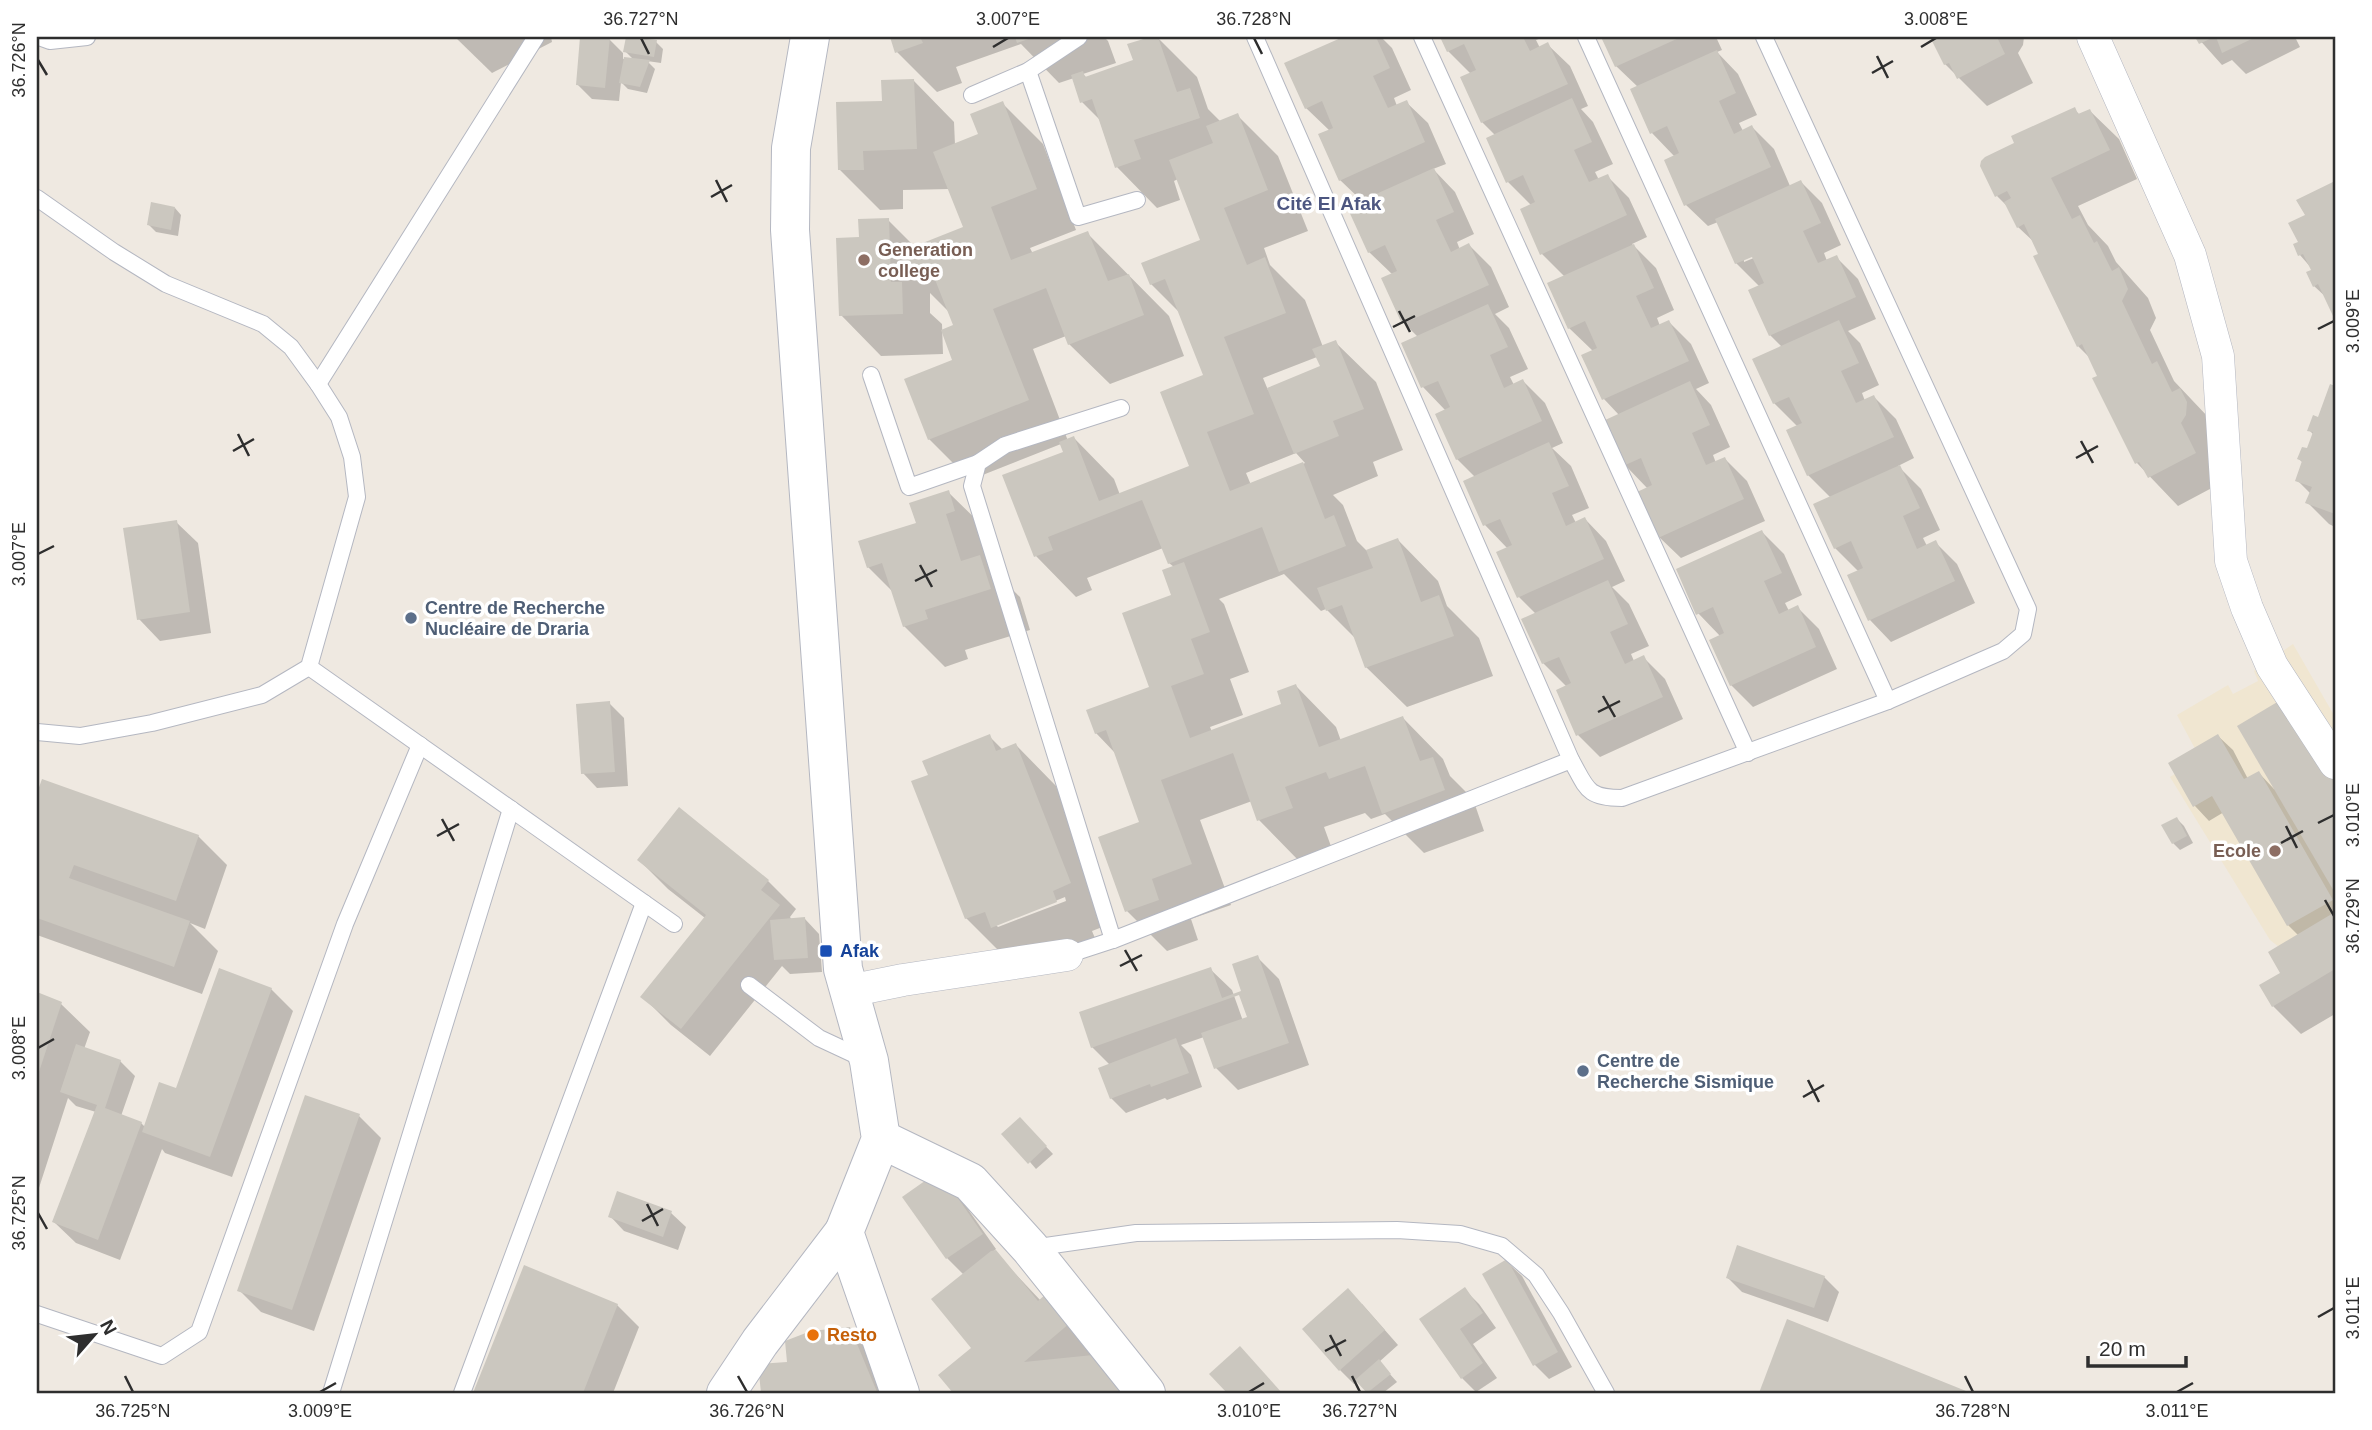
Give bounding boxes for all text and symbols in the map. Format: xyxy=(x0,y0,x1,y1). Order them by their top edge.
text: 36.727°N xyxy=(603,9,679,29)
text: 3.007°E xyxy=(976,9,1040,29)
text: 36.728°N xyxy=(1216,9,1292,29)
text: 3.008°E xyxy=(1904,9,1968,29)
text: 36.726°N xyxy=(9,22,29,98)
district label: Cité El Afak xyxy=(1277,193,1382,214)
place label: Generation college xyxy=(878,240,973,281)
marker: Generation college xyxy=(856,252,872,268)
text: 3.009°E xyxy=(2343,289,2363,353)
text: 3.007°E xyxy=(9,522,29,586)
place label: Centre de Recherche Nucléaire de Draria xyxy=(425,598,605,639)
marker: Centre de Recherche Nucléaire de Draria xyxy=(403,610,419,626)
text: 3.010°E xyxy=(2343,783,2363,847)
place label: Ecole xyxy=(2213,841,2261,861)
marker: Ecole xyxy=(2267,843,2283,859)
text: 36.729°N xyxy=(2343,878,2363,954)
place label: Afak xyxy=(840,941,880,961)
marker: Afak xyxy=(818,943,834,959)
text: 3.008°E xyxy=(9,1016,29,1080)
place label: Centre de Recherche Sismique xyxy=(1597,1051,1774,1092)
marker: Centre de Recherche Sismique xyxy=(1575,1063,1591,1079)
text: 36.725°N xyxy=(9,1175,29,1251)
text: 3.011°E xyxy=(2343,1277,2363,1339)
north arrow xyxy=(60,1300,130,1370)
text: N xyxy=(96,1316,121,1338)
place label: Resto xyxy=(827,1325,877,1345)
scale bar xyxy=(2088,1325,2186,1369)
marker: Resto xyxy=(805,1327,821,1343)
text: 20 m xyxy=(2099,1337,2146,1360)
text: 36.725°N xyxy=(95,1401,171,1421)
text: 3.009°E xyxy=(288,1401,352,1421)
text: 36.726°N xyxy=(709,1401,785,1421)
text: 3.010°E xyxy=(1217,1401,1281,1421)
text: 36.727°N xyxy=(1322,1401,1398,1421)
text: 36.728°N xyxy=(1935,1401,2011,1421)
text: 3.011°E xyxy=(2146,1401,2208,1421)

